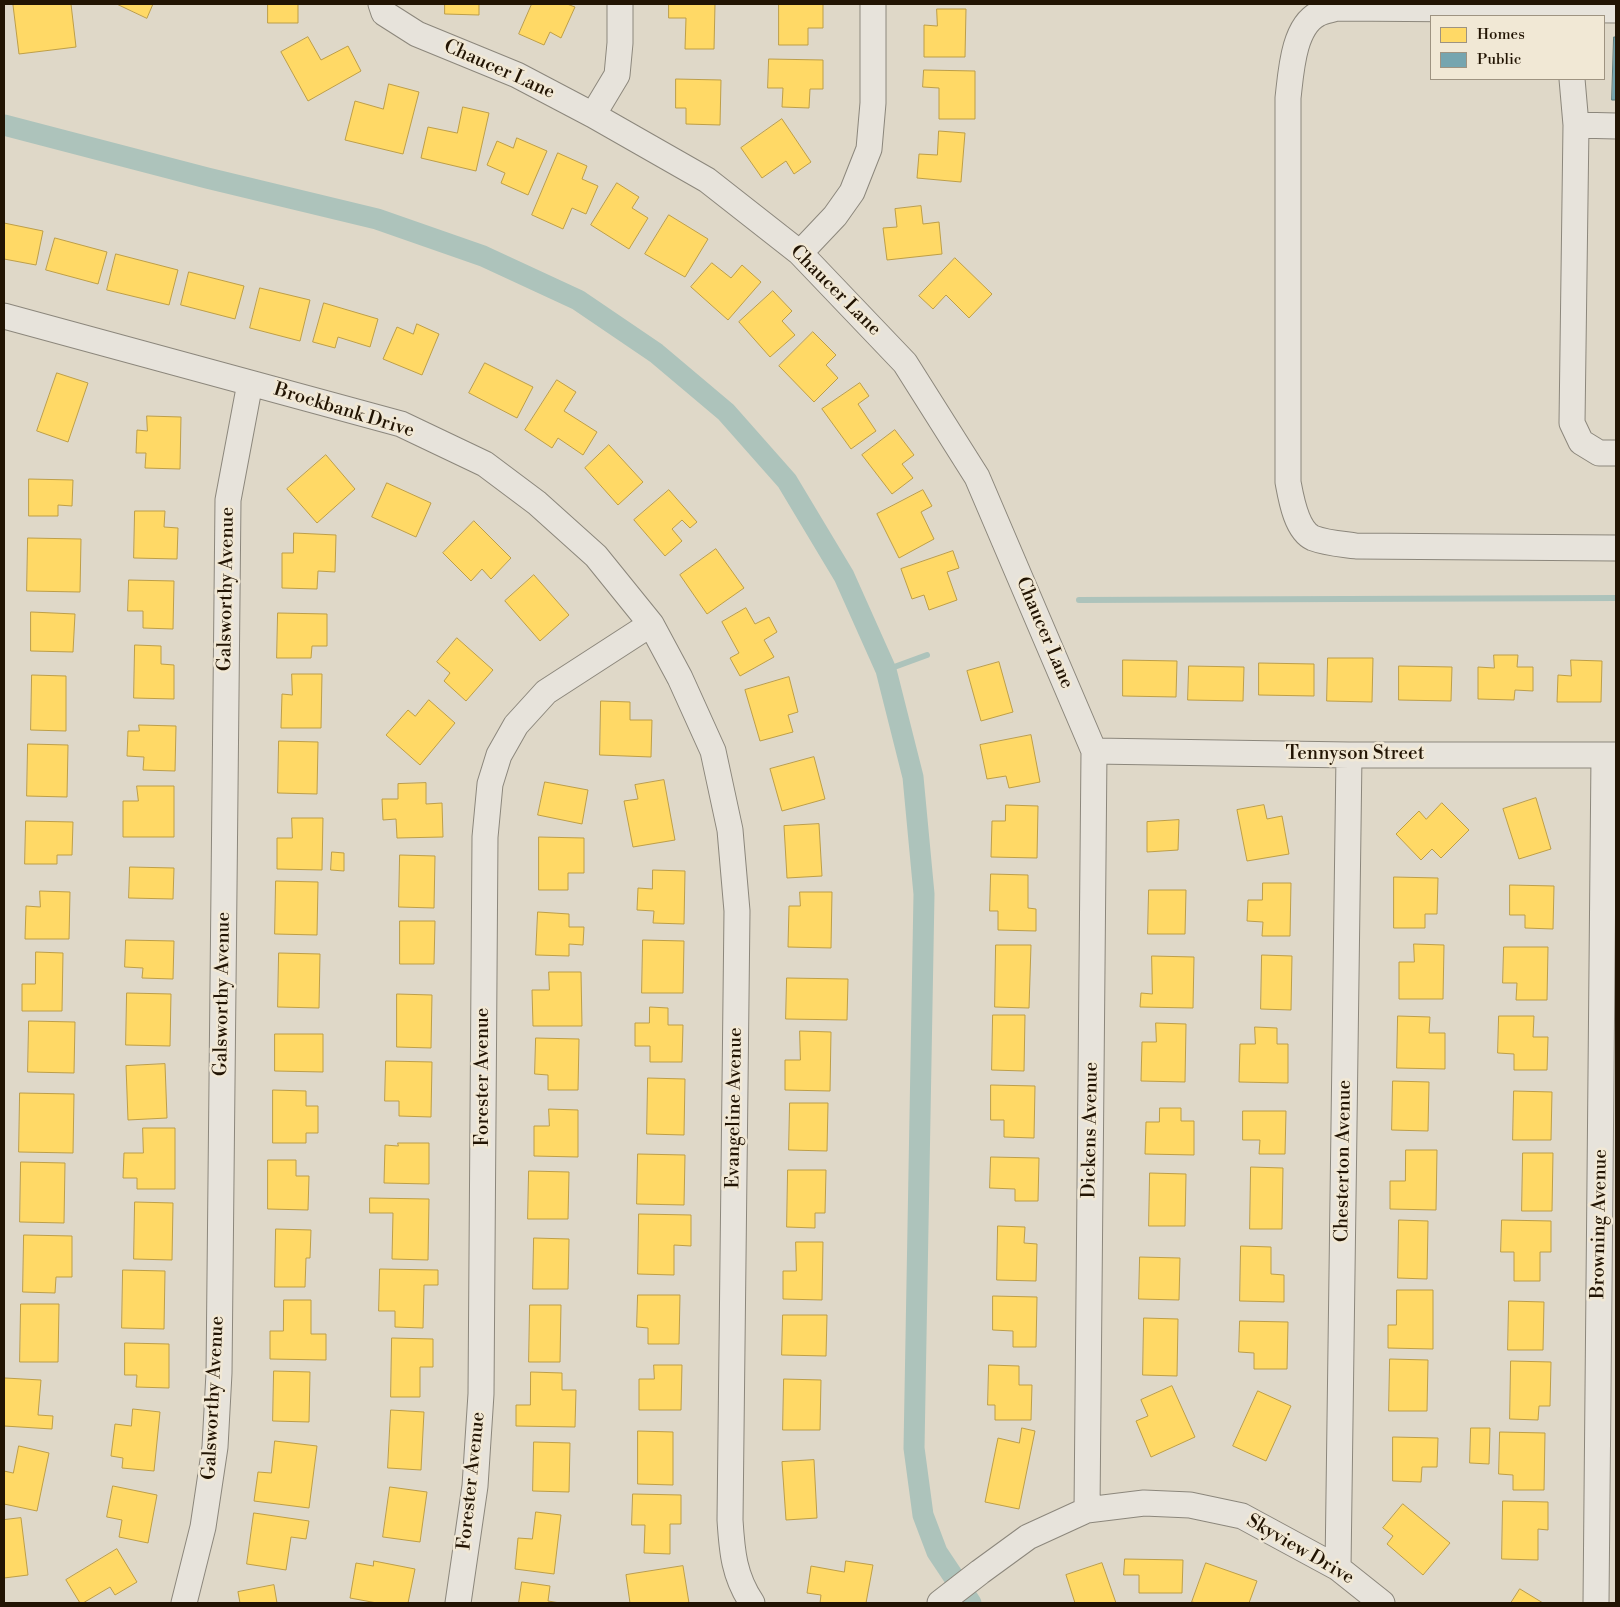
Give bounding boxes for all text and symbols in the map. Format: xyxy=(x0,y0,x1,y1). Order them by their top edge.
legend xyxy=(1430,15,1605,80)
text: Homes xyxy=(1477,25,1525,44)
street label: Chaucer Lane xyxy=(440,35,558,105)
text: Public xyxy=(1477,50,1521,69)
street label: Chaucer Lane xyxy=(785,241,885,341)
street label: Brockbank Drive xyxy=(271,379,417,443)
street label: Galsworthy Avenue xyxy=(214,507,240,671)
street label: Chaucer Lane xyxy=(1010,574,1078,692)
street label: Tennyson Street xyxy=(1286,743,1424,765)
street label: Galsworthy Avenue xyxy=(210,912,236,1076)
street label: Forester Avenue xyxy=(472,1008,494,1146)
street label: Evangeline Avenue xyxy=(722,1027,748,1189)
street label: Dickens Avenue xyxy=(1078,1062,1104,1198)
street label: Chesterton Avenue xyxy=(1331,1080,1357,1242)
street label: Browning Avenue xyxy=(1587,1149,1613,1299)
street label: Galsworthy Avenue xyxy=(198,1315,230,1481)
street label: Forester Avenue xyxy=(453,1411,491,1551)
street label: Skyview Drive xyxy=(1242,1510,1358,1590)

